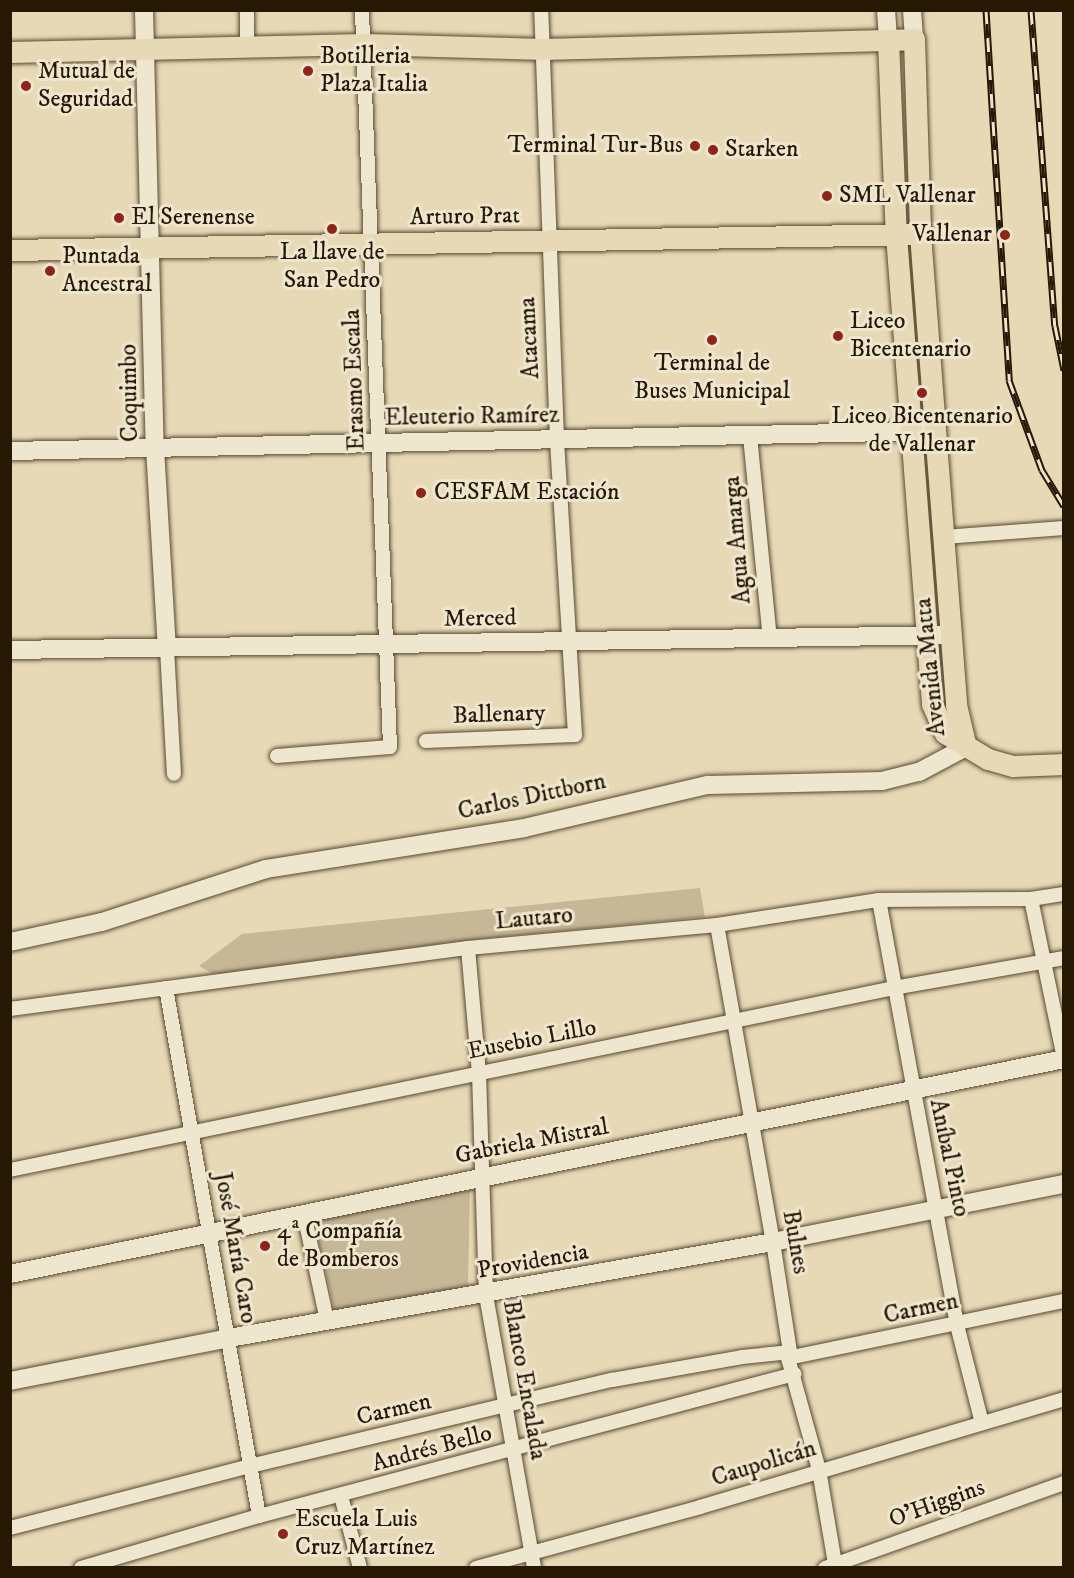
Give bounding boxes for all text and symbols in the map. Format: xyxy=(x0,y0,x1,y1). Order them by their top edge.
place label: Botilleria Plaza Italia xyxy=(320,43,428,99)
place label: Mutual de Seguridad xyxy=(38,58,135,114)
marker: Botilleria Plaza Italia xyxy=(301,64,315,78)
marker: Mutual de Seguridad xyxy=(19,79,33,93)
place label: Terminal Tur-Bus xyxy=(508,132,683,160)
place label: Starken xyxy=(725,136,798,164)
marker: Terminal Tur-Bus xyxy=(688,139,702,153)
marker: Starken xyxy=(706,143,720,157)
place label: SML Vallenar xyxy=(839,182,976,210)
marker: SML Vallenar xyxy=(820,189,834,203)
street label: Arturo Prat xyxy=(410,202,520,232)
place label: El Serenense xyxy=(131,204,255,232)
marker: El Serenense xyxy=(112,211,126,225)
place label: Vallenar xyxy=(912,221,992,249)
marker: La llave de San Pedro xyxy=(325,222,339,236)
marker: Vallenar xyxy=(996,226,1014,244)
place label: La llave de San Pedro xyxy=(280,239,384,295)
place label: Puntada Ancestral xyxy=(62,243,152,299)
marker: Puntada Ancestral xyxy=(43,264,57,278)
street label: Atacama xyxy=(513,296,547,380)
place label: Liceo Bicentenario xyxy=(850,308,971,364)
street label: Erasmo Escala xyxy=(338,309,372,451)
marker: Liceo Bicentenario xyxy=(831,329,845,343)
marker: Terminal de Buses Municipal xyxy=(705,333,719,347)
street label: Coquimbo xyxy=(115,344,145,442)
place label: Terminal de Buses Municipal xyxy=(634,350,790,406)
marker: Liceo Bicentenario de Vallenar xyxy=(915,386,929,400)
street label: Eleuterio Ramírez xyxy=(384,401,560,433)
place label: Liceo Bicentenario de Vallenar xyxy=(831,403,1013,459)
street label: Agua Amarga xyxy=(718,475,758,605)
place label: CESFAM Estación xyxy=(434,479,620,507)
marker: CESFAM Estación xyxy=(412,484,430,502)
street label: Avenida Matta xyxy=(909,596,953,738)
street label: Merced xyxy=(443,604,517,634)
street label: Ballenary xyxy=(452,699,546,731)
street label: Carlos Dittborn xyxy=(455,767,609,827)
street label: Lautaro xyxy=(494,901,574,937)
street label: Eusebio Lillo xyxy=(465,1013,599,1067)
street label: Aníbal Pinto xyxy=(922,1096,976,1220)
street label: Gabriela Mistral xyxy=(453,1113,611,1171)
street label: José María Caro xyxy=(208,1170,262,1326)
street label: Bulnes xyxy=(775,1208,815,1276)
place label: 4ª Compañía de Bomberos xyxy=(277,1218,402,1274)
street label: Providencia xyxy=(475,1238,591,1286)
marker: 4ª Compañía de Bomberos xyxy=(258,1239,272,1253)
street label: Carmen xyxy=(881,1287,961,1331)
street label: Blanco Encalada xyxy=(496,1298,552,1462)
street label: Carmen xyxy=(354,1387,434,1433)
street label: Andrés Bello xyxy=(369,1419,495,1479)
street label: Caupolicán xyxy=(708,1434,820,1494)
street label: O'Higgins xyxy=(885,1473,989,1535)
place label: Escuela Luis Cruz Martínez xyxy=(295,1506,435,1562)
marker: Escuela Luis Cruz Martínez xyxy=(276,1527,290,1541)

